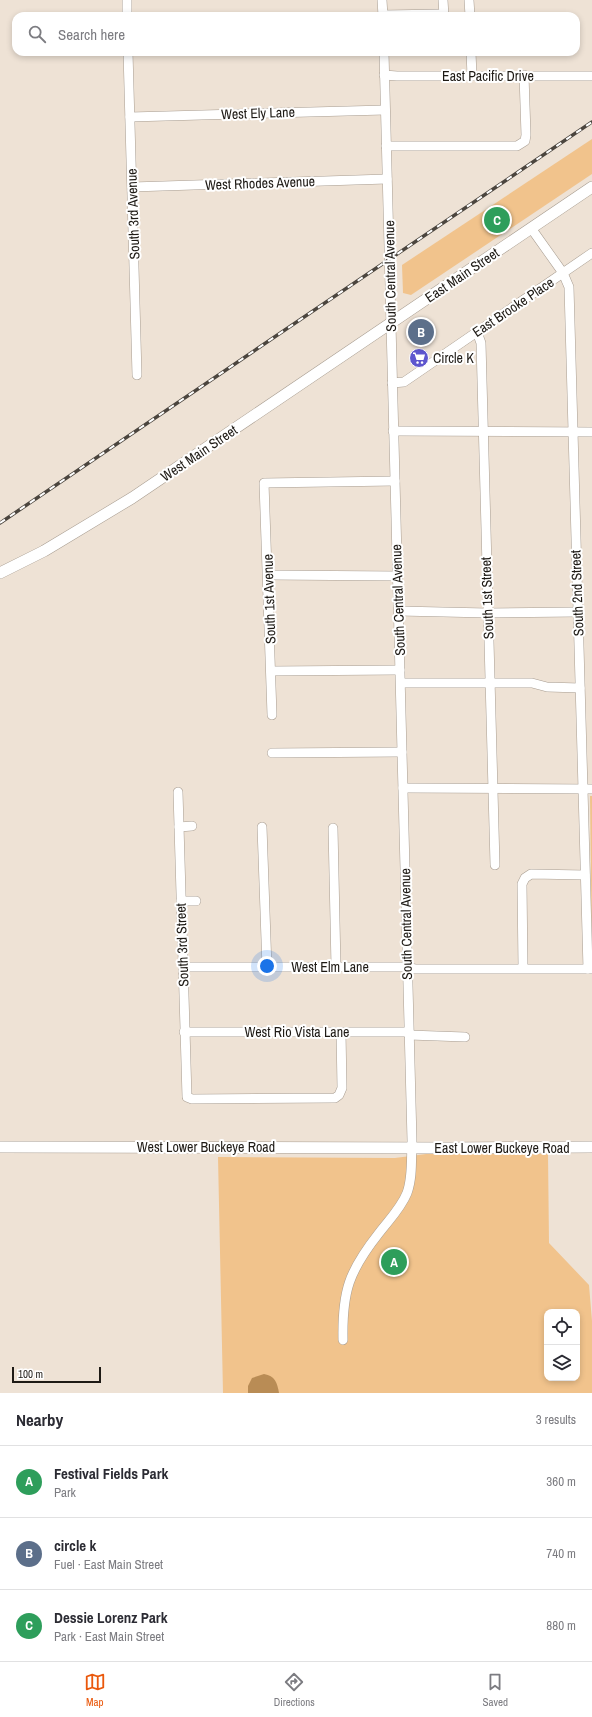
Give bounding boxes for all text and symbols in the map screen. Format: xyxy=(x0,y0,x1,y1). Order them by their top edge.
search box xyxy=(12,12,580,56)
icon: search xyxy=(26,23,48,45)
text: Search here xyxy=(58,24,125,45)
street label: East Pacific Drive xyxy=(442,67,534,85)
street label: West Ely Lane xyxy=(221,103,295,123)
street label: South 3rd Avenue xyxy=(122,168,144,260)
street label: West Rhodes Avenue xyxy=(205,172,315,194)
pin: C xyxy=(484,205,510,235)
street label: South Central Avenue xyxy=(380,220,400,332)
street label: East Main Street xyxy=(422,244,502,306)
street label: East Brooke Place xyxy=(469,273,557,341)
pin: B xyxy=(408,317,434,347)
supermarket icon: Circle K xyxy=(408,347,430,369)
place label: Circle K xyxy=(433,349,474,367)
street label: West Main Street xyxy=(157,421,241,485)
street label: South Central Avenue xyxy=(387,544,409,656)
street label: South 2nd Street xyxy=(567,550,587,636)
street label: South 1st Avenue xyxy=(258,554,280,644)
street label: South 1st Street xyxy=(477,557,497,639)
street label: South Central Avenue xyxy=(396,868,416,980)
street label: South 3rd Street xyxy=(172,903,192,987)
your location xyxy=(257,956,277,976)
street label: West Elm Lane xyxy=(291,958,369,976)
street label: West Rio Vista Lane xyxy=(245,1023,349,1041)
street label: West Lower Buckeye Road xyxy=(137,1138,275,1156)
street label: East Lower Buckeye Road xyxy=(434,1139,570,1157)
pin: A xyxy=(381,1247,407,1277)
map controls xyxy=(544,1309,580,1381)
button: locate xyxy=(544,1309,580,1345)
button: layers xyxy=(544,1345,580,1381)
scale bar xyxy=(12,1365,101,1384)
text: 100 m xyxy=(18,1367,43,1381)
text: Nearby xyxy=(16,1408,63,1431)
text: 3 results xyxy=(536,1411,576,1428)
text: Festival Fields Park xyxy=(54,1463,168,1484)
text: A xyxy=(25,1473,33,1490)
text: 360 m xyxy=(546,1473,576,1490)
text: Park xyxy=(54,1484,76,1501)
text: circle k xyxy=(54,1535,96,1556)
text: B xyxy=(25,1545,33,1562)
text: 740 m xyxy=(546,1545,576,1562)
text: Fuel · East Main Street xyxy=(54,1556,163,1573)
text: Dessie Lorenz Park xyxy=(54,1607,168,1628)
text: C xyxy=(25,1617,33,1634)
text: 880 m xyxy=(546,1617,576,1634)
text: Park · East Main Street xyxy=(54,1628,164,1645)
tab: Map xyxy=(84,1671,106,1709)
tab: Directions xyxy=(274,1671,315,1709)
tab: Saved xyxy=(483,1671,508,1709)

